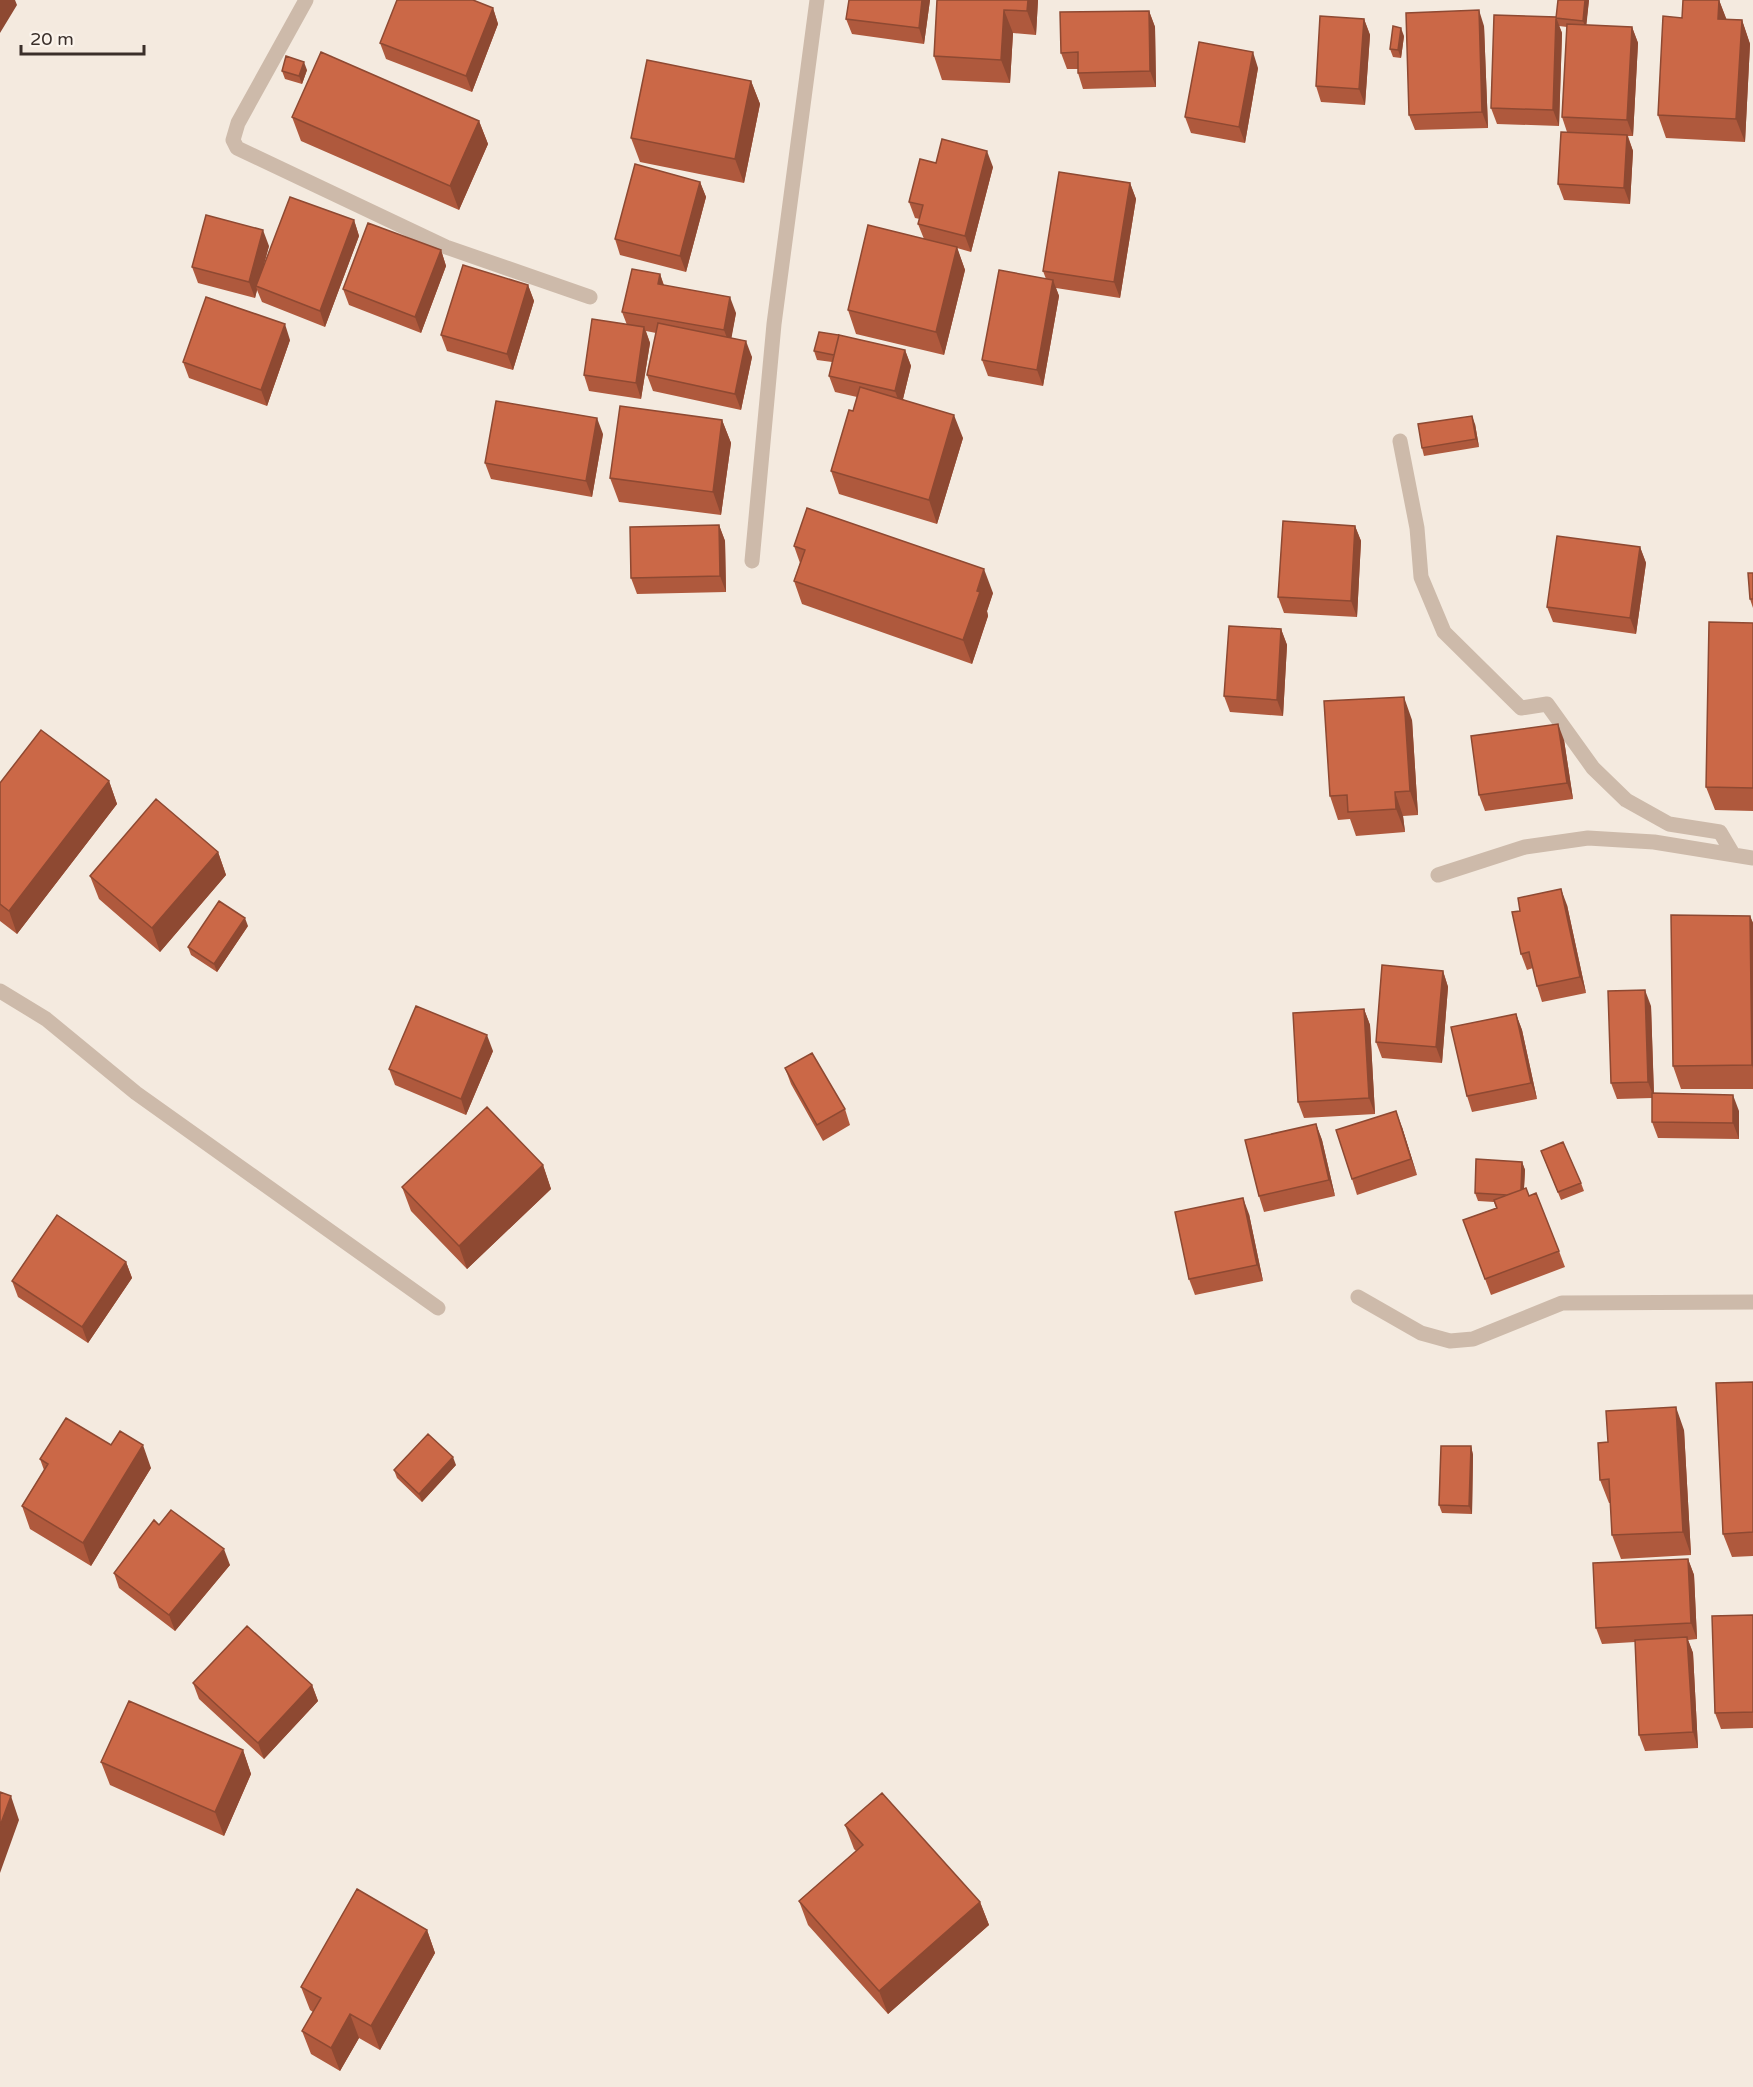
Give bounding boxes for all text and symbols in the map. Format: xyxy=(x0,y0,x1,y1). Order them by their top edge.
scale bar xyxy=(21,18,144,56)
text: 20 m xyxy=(30,28,74,50)

